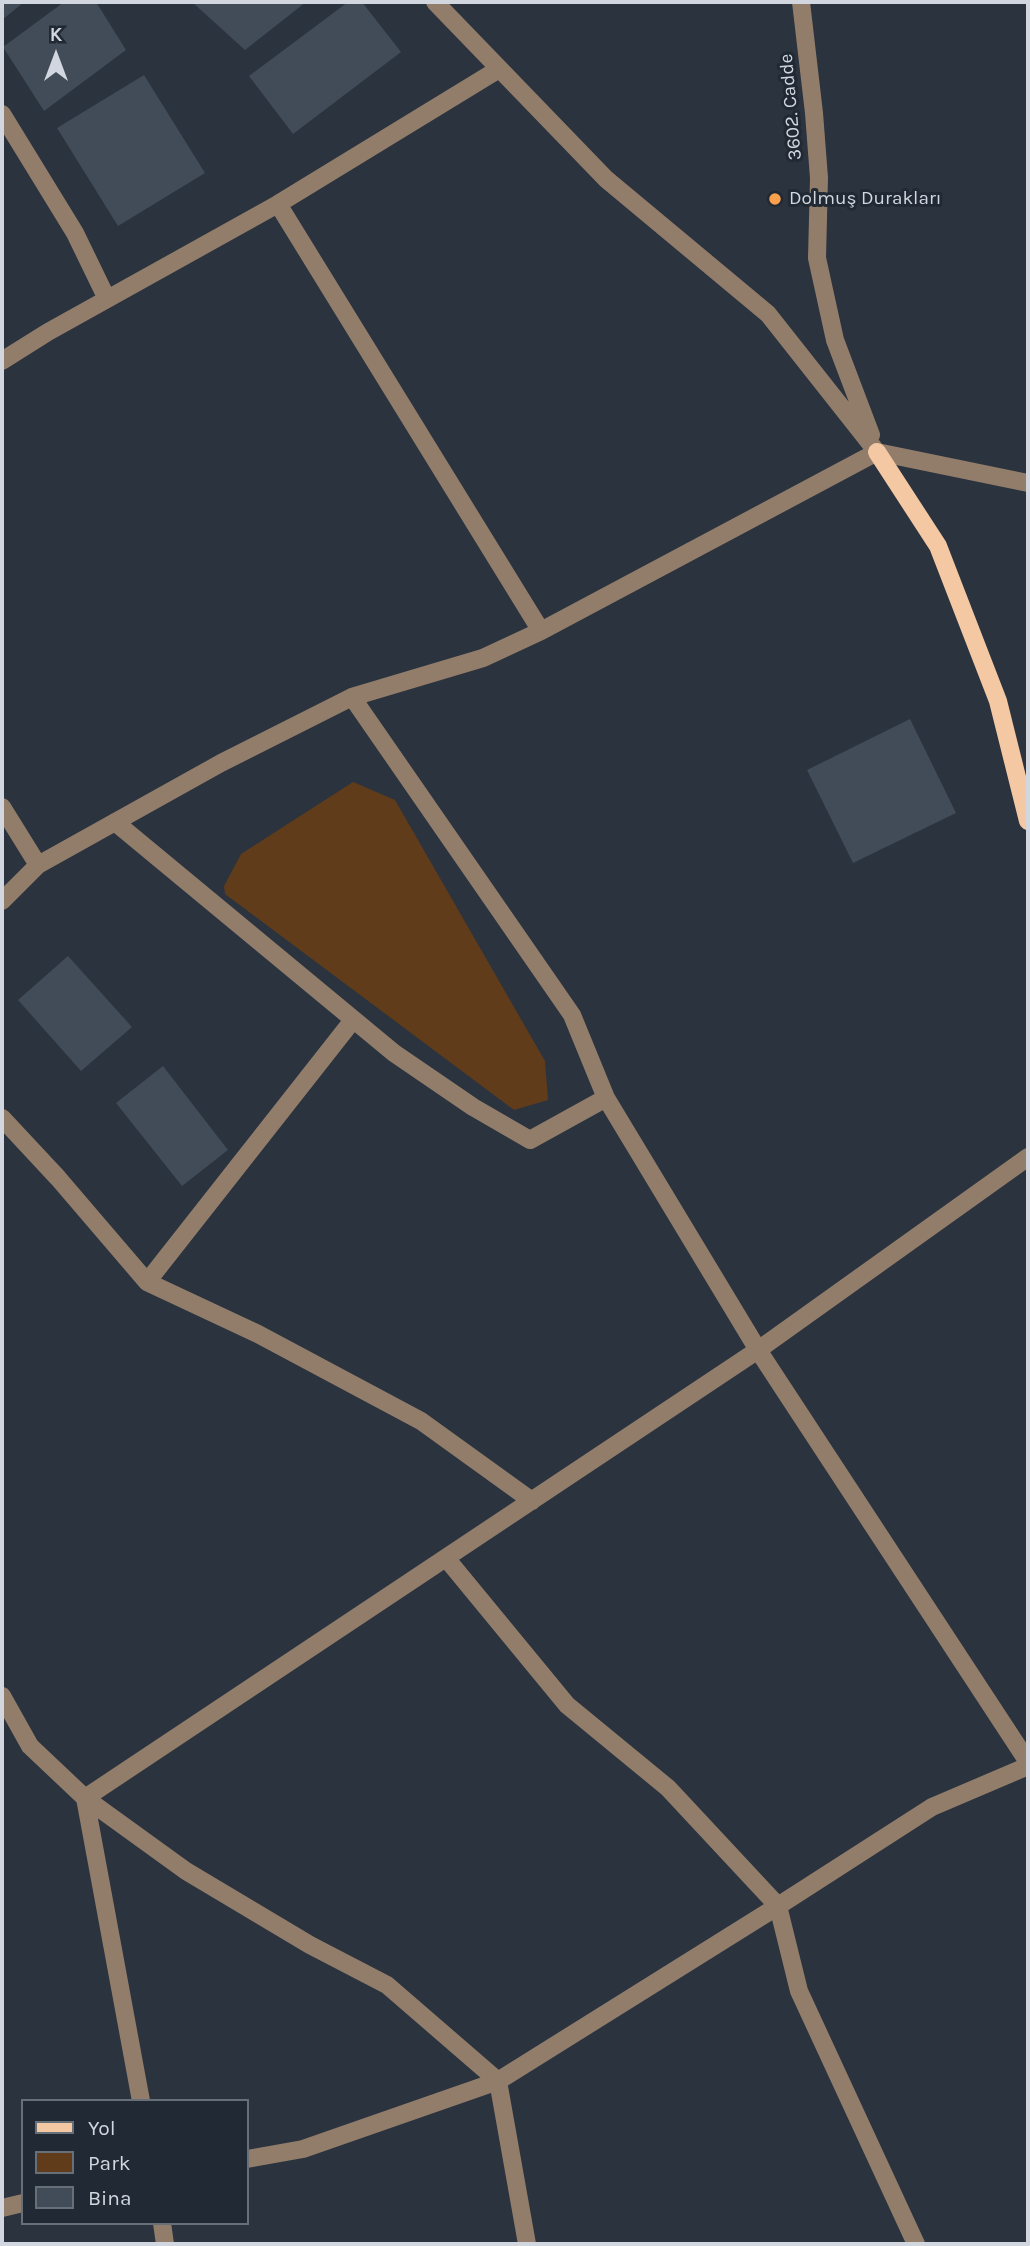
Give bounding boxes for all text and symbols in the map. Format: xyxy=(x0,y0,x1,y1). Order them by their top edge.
north arrow xyxy=(21,21,91,91)
text: K xyxy=(50,24,62,46)
street label: 3602. Cadde xyxy=(775,53,807,161)
place label: Dolmuş Durakları xyxy=(789,188,941,210)
marker: Dolmuş Durakları xyxy=(767,191,783,207)
legend xyxy=(21,2099,248,2225)
text: Yol xyxy=(88,2116,116,2140)
text: Park xyxy=(88,2151,131,2175)
text: Bina xyxy=(88,2186,132,2210)

